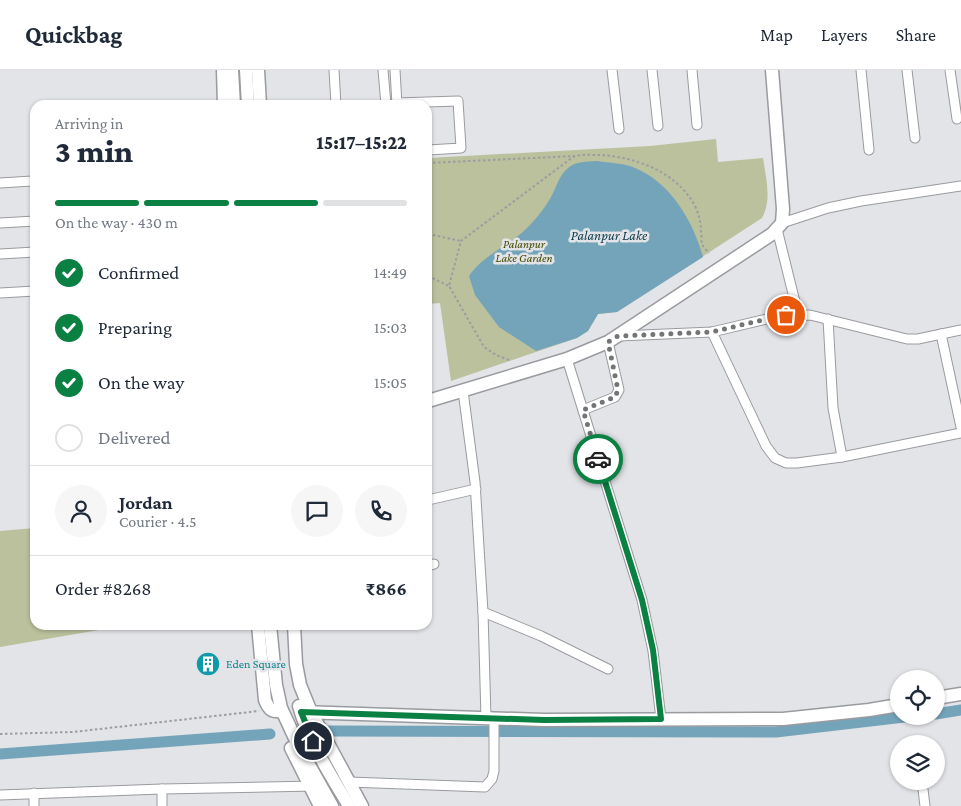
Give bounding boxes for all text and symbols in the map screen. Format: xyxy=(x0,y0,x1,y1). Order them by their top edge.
text: Quickbag xyxy=(25,21,122,48)
text: Map xyxy=(760,25,793,45)
text: Layers xyxy=(821,25,868,45)
text: Share xyxy=(896,25,936,45)
text: Arriving in xyxy=(55,115,123,132)
text: 15:17–15:22 xyxy=(316,132,407,153)
text: 3 min xyxy=(55,133,133,169)
text: On the way · 430 m xyxy=(55,214,178,231)
water label: Palanpur Lake xyxy=(571,227,648,243)
park label: Palanpur Lake Garden xyxy=(495,237,553,265)
icon: check xyxy=(55,259,83,287)
text: Confirmed xyxy=(98,262,179,283)
text: 14:49 xyxy=(374,264,407,281)
pin xyxy=(765,294,807,336)
icon: bag xyxy=(772,301,800,329)
icon: check xyxy=(55,314,83,342)
text: Preparing xyxy=(98,317,172,338)
text: 15:03 xyxy=(374,319,407,336)
icon: check xyxy=(55,369,83,397)
text: On the way xyxy=(98,372,184,393)
text: 15:05 xyxy=(374,374,407,391)
text: Delivered xyxy=(98,427,171,448)
courier xyxy=(573,434,623,484)
icon: car xyxy=(584,445,612,473)
button: person xyxy=(55,485,107,537)
button: chat xyxy=(291,485,343,537)
button: phone xyxy=(355,485,407,537)
text: Jordan xyxy=(119,492,173,513)
text: Courier · 4.5 xyxy=(119,513,197,530)
text: Order #8268 xyxy=(55,578,152,599)
text: ₹866 xyxy=(366,578,407,599)
building icon: Eden Square xyxy=(195,651,221,677)
place label: Eden Square xyxy=(226,657,286,671)
map controls xyxy=(890,670,945,790)
button: locate xyxy=(890,670,945,725)
pin xyxy=(292,720,334,762)
icon: home xyxy=(299,727,327,755)
button: layers xyxy=(890,735,945,790)

